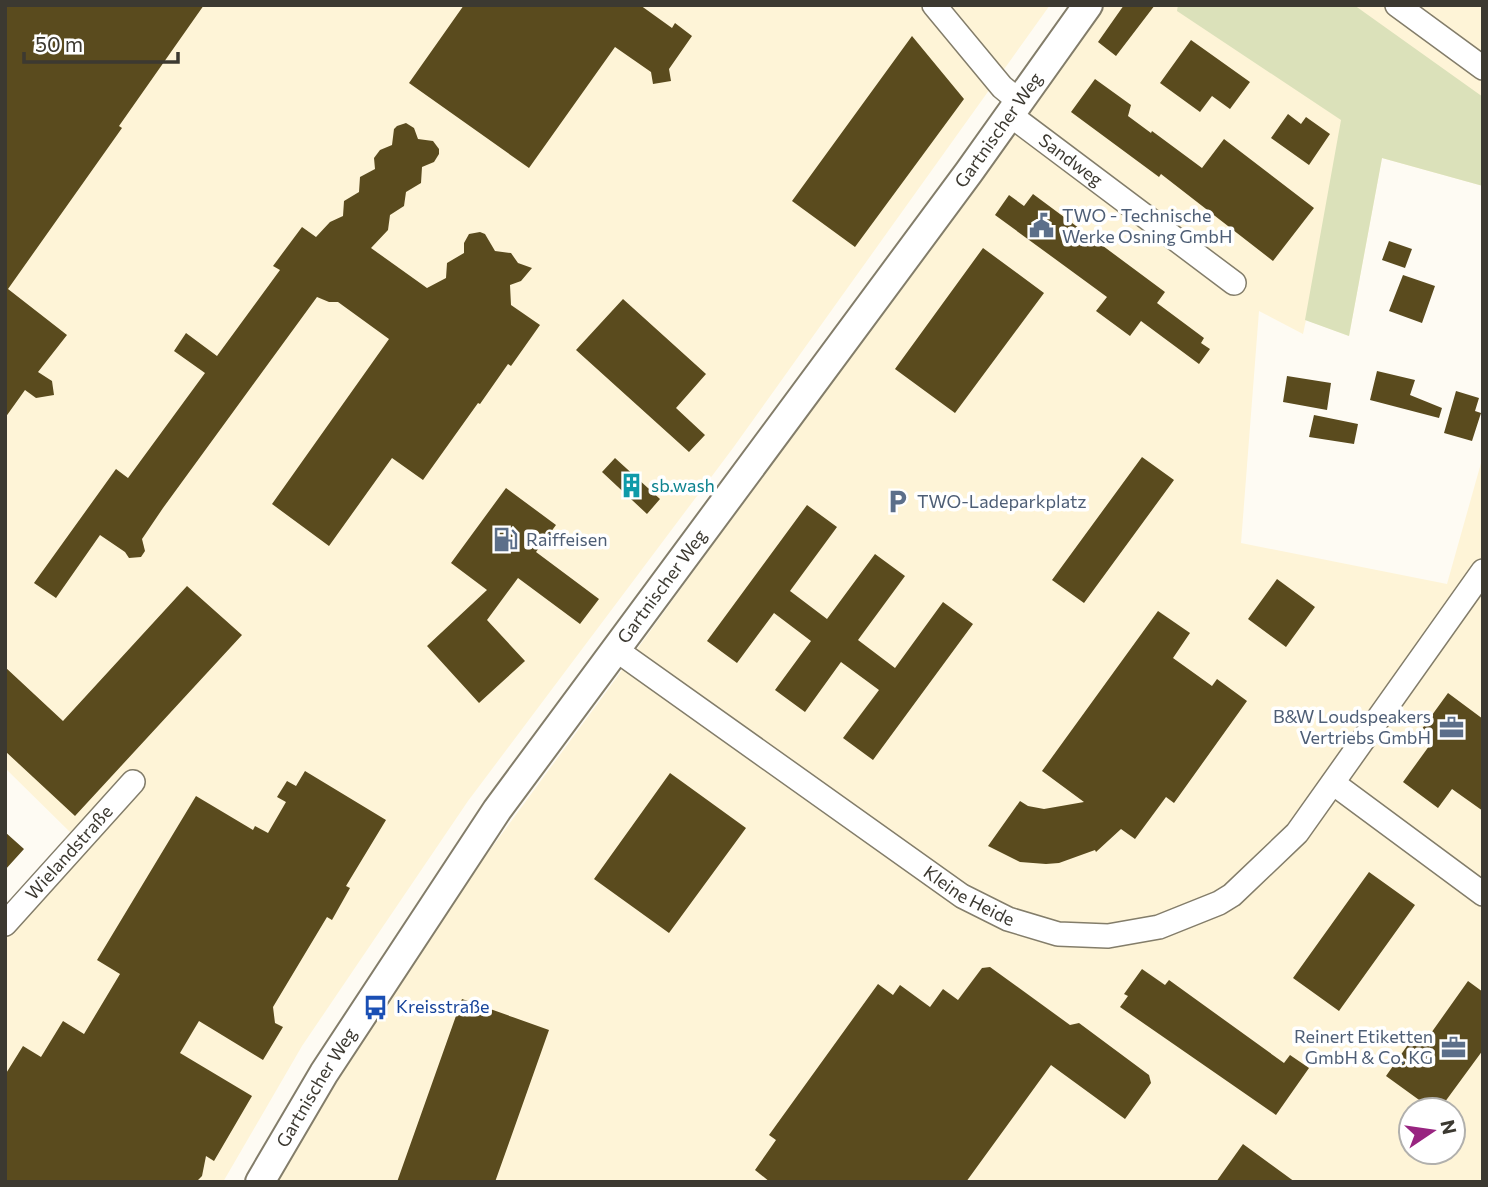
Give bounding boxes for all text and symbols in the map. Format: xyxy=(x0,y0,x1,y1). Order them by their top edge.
scale bar xyxy=(24,21,178,65)
text: 50 m xyxy=(35,31,83,56)
street label: Gartnischer Weg xyxy=(949,68,1046,192)
street label: Sandweg xyxy=(1035,128,1108,191)
place label: TWO - Technische Werke Osning GmbH xyxy=(1062,204,1232,247)
public building icon: TWO - Technische Werke Osning GmbH xyxy=(1028,212,1056,240)
building icon: sb.wash xyxy=(617,472,645,500)
place label: sb.wash xyxy=(651,474,715,496)
parking icon: TWO-Ladeparkplatz xyxy=(883,488,911,516)
place label: TWO-Ladeparkplatz xyxy=(917,490,1086,512)
street label: Gartnischer Weg xyxy=(612,525,711,647)
fuel station icon: Raiffeisen xyxy=(492,526,520,554)
place label: Raiffeisen xyxy=(526,528,608,550)
place label: B&W Loudspeakers Vertriebs GmbH xyxy=(1273,705,1431,748)
office icon: B&W Loudspeakers Vertriebs GmbH xyxy=(1437,713,1465,741)
street label: Wielandstraße xyxy=(20,800,117,904)
street label: Kleine Heide xyxy=(920,860,1017,930)
bus stop icon: Kreisstraße xyxy=(362,993,390,1021)
place label: Kreisstraße xyxy=(396,995,490,1017)
street label: Gartnischer Weg xyxy=(271,1023,361,1151)
place label: Reinert Etiketten GmbH & Co. KG xyxy=(1294,1025,1433,1068)
office icon: Reinert Etiketten GmbH & Co. KG xyxy=(1439,1033,1467,1061)
north arrow xyxy=(1397,1096,1467,1166)
text: N xyxy=(1436,1118,1462,1137)

